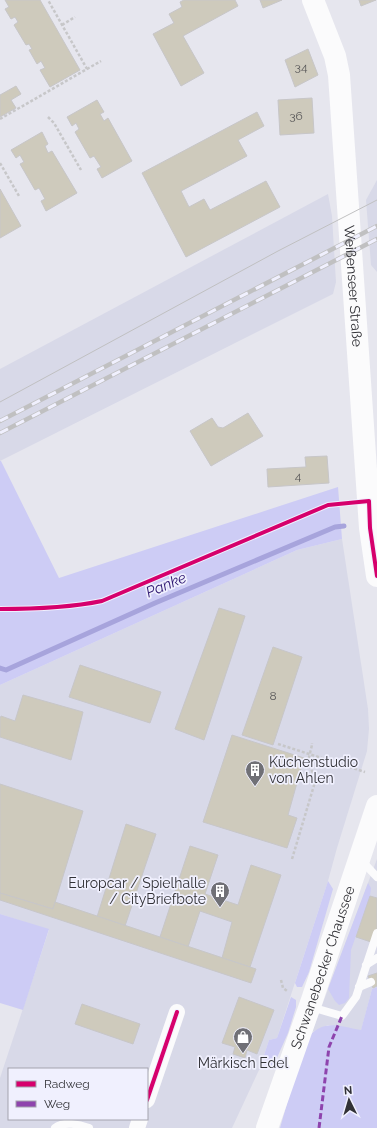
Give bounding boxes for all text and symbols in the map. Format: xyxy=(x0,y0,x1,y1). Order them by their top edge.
house number: 34 xyxy=(295,60,308,74)
house number: 36 xyxy=(289,109,303,123)
street label: Weißenseer Straße xyxy=(341,225,366,347)
house number: 4 xyxy=(295,469,302,483)
water label: Panke xyxy=(143,568,189,602)
house number: 8 xyxy=(269,689,277,703)
place label: Küchenstudio von Ahlen xyxy=(269,754,358,786)
building icon: Küchenstudio von Ahlen xyxy=(244,759,266,787)
place label: Europcar / Spielhalle / CityBriefbote xyxy=(68,875,206,907)
building icon: Europcar / Spielhalle / CityBriefbote xyxy=(209,880,231,908)
street label: Schwanebecker Chaussee xyxy=(287,884,358,1051)
shop icon: Märkisch Edel xyxy=(232,1026,254,1054)
place label: Märkisch Edel xyxy=(198,1055,288,1071)
legend xyxy=(8,1068,148,1120)
text: Radweg xyxy=(44,1077,90,1091)
north arrow xyxy=(329,1080,369,1120)
text: N xyxy=(343,1084,353,1097)
text: Weg xyxy=(44,1097,70,1111)

